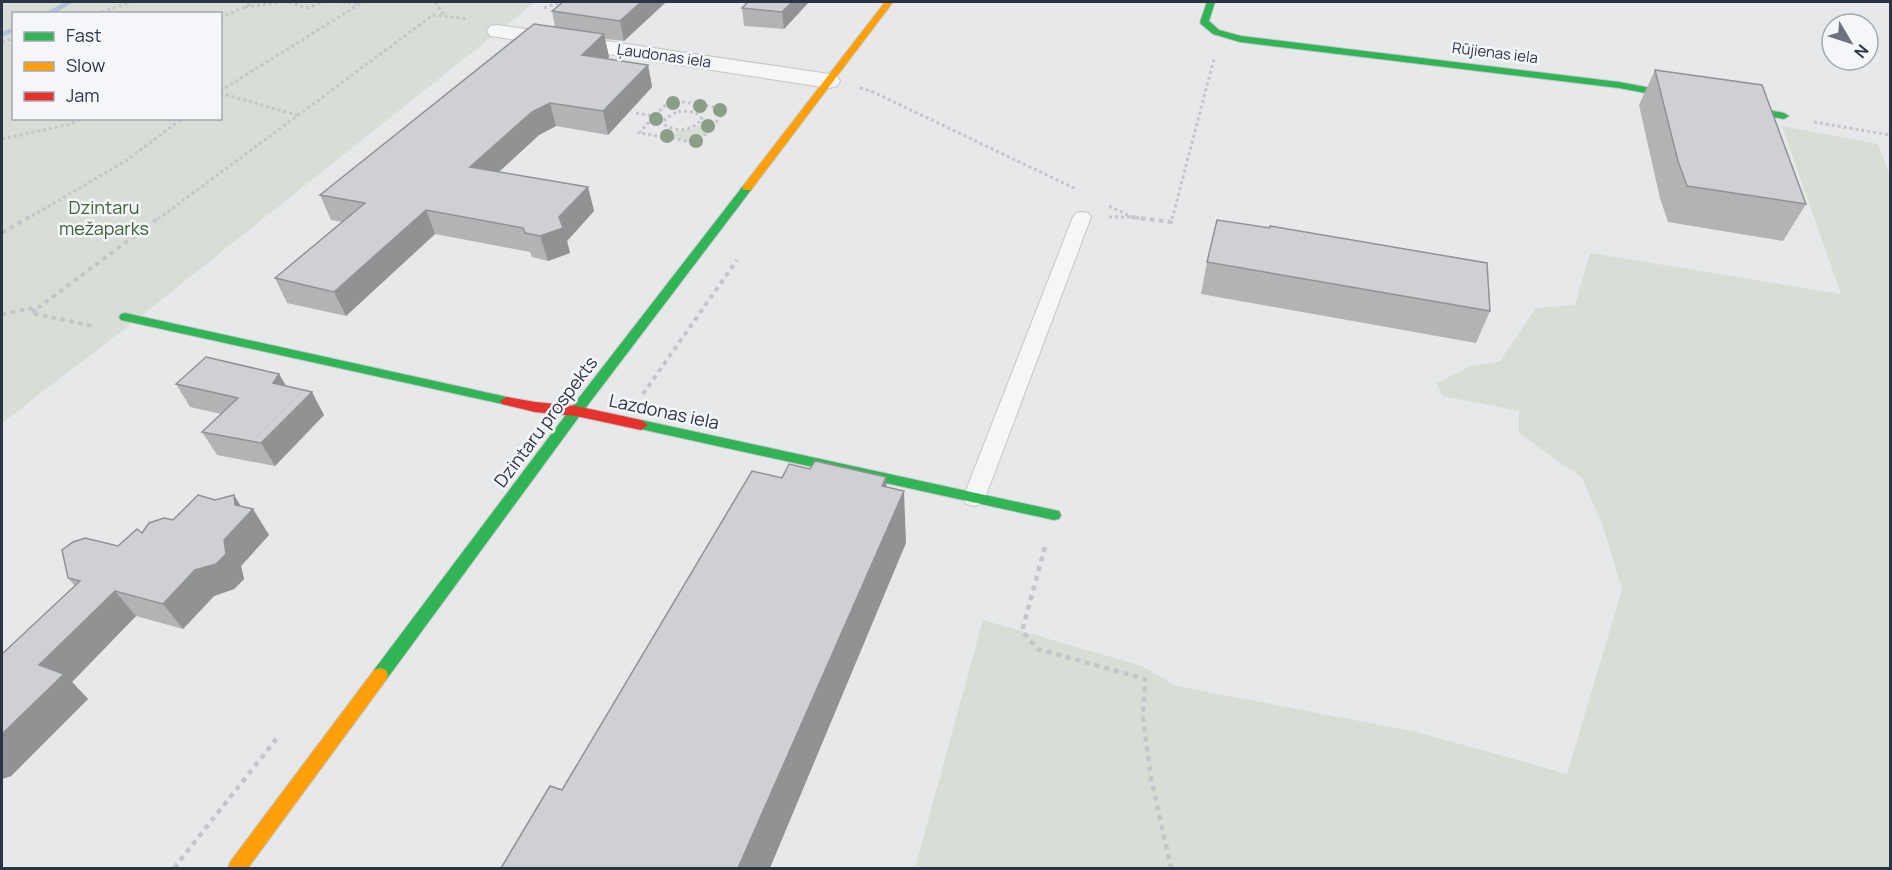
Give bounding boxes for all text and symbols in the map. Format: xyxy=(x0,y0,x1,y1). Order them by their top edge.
legend xyxy=(12,12,222,120)
north arrow xyxy=(1820,12,1880,72)
text: Fast xyxy=(66,23,101,47)
street label: Rūjienas iela xyxy=(1451,37,1539,68)
street label: Ļaudonas iela xyxy=(616,39,713,73)
text: N xyxy=(1849,40,1874,63)
text: Slow xyxy=(66,53,106,77)
text: Jam xyxy=(66,83,100,107)
park label: Dzintaru mežaparks xyxy=(59,195,149,240)
street label: Dzintaru prospekts xyxy=(488,351,602,492)
street label: Lazdonas iela xyxy=(607,388,721,434)

